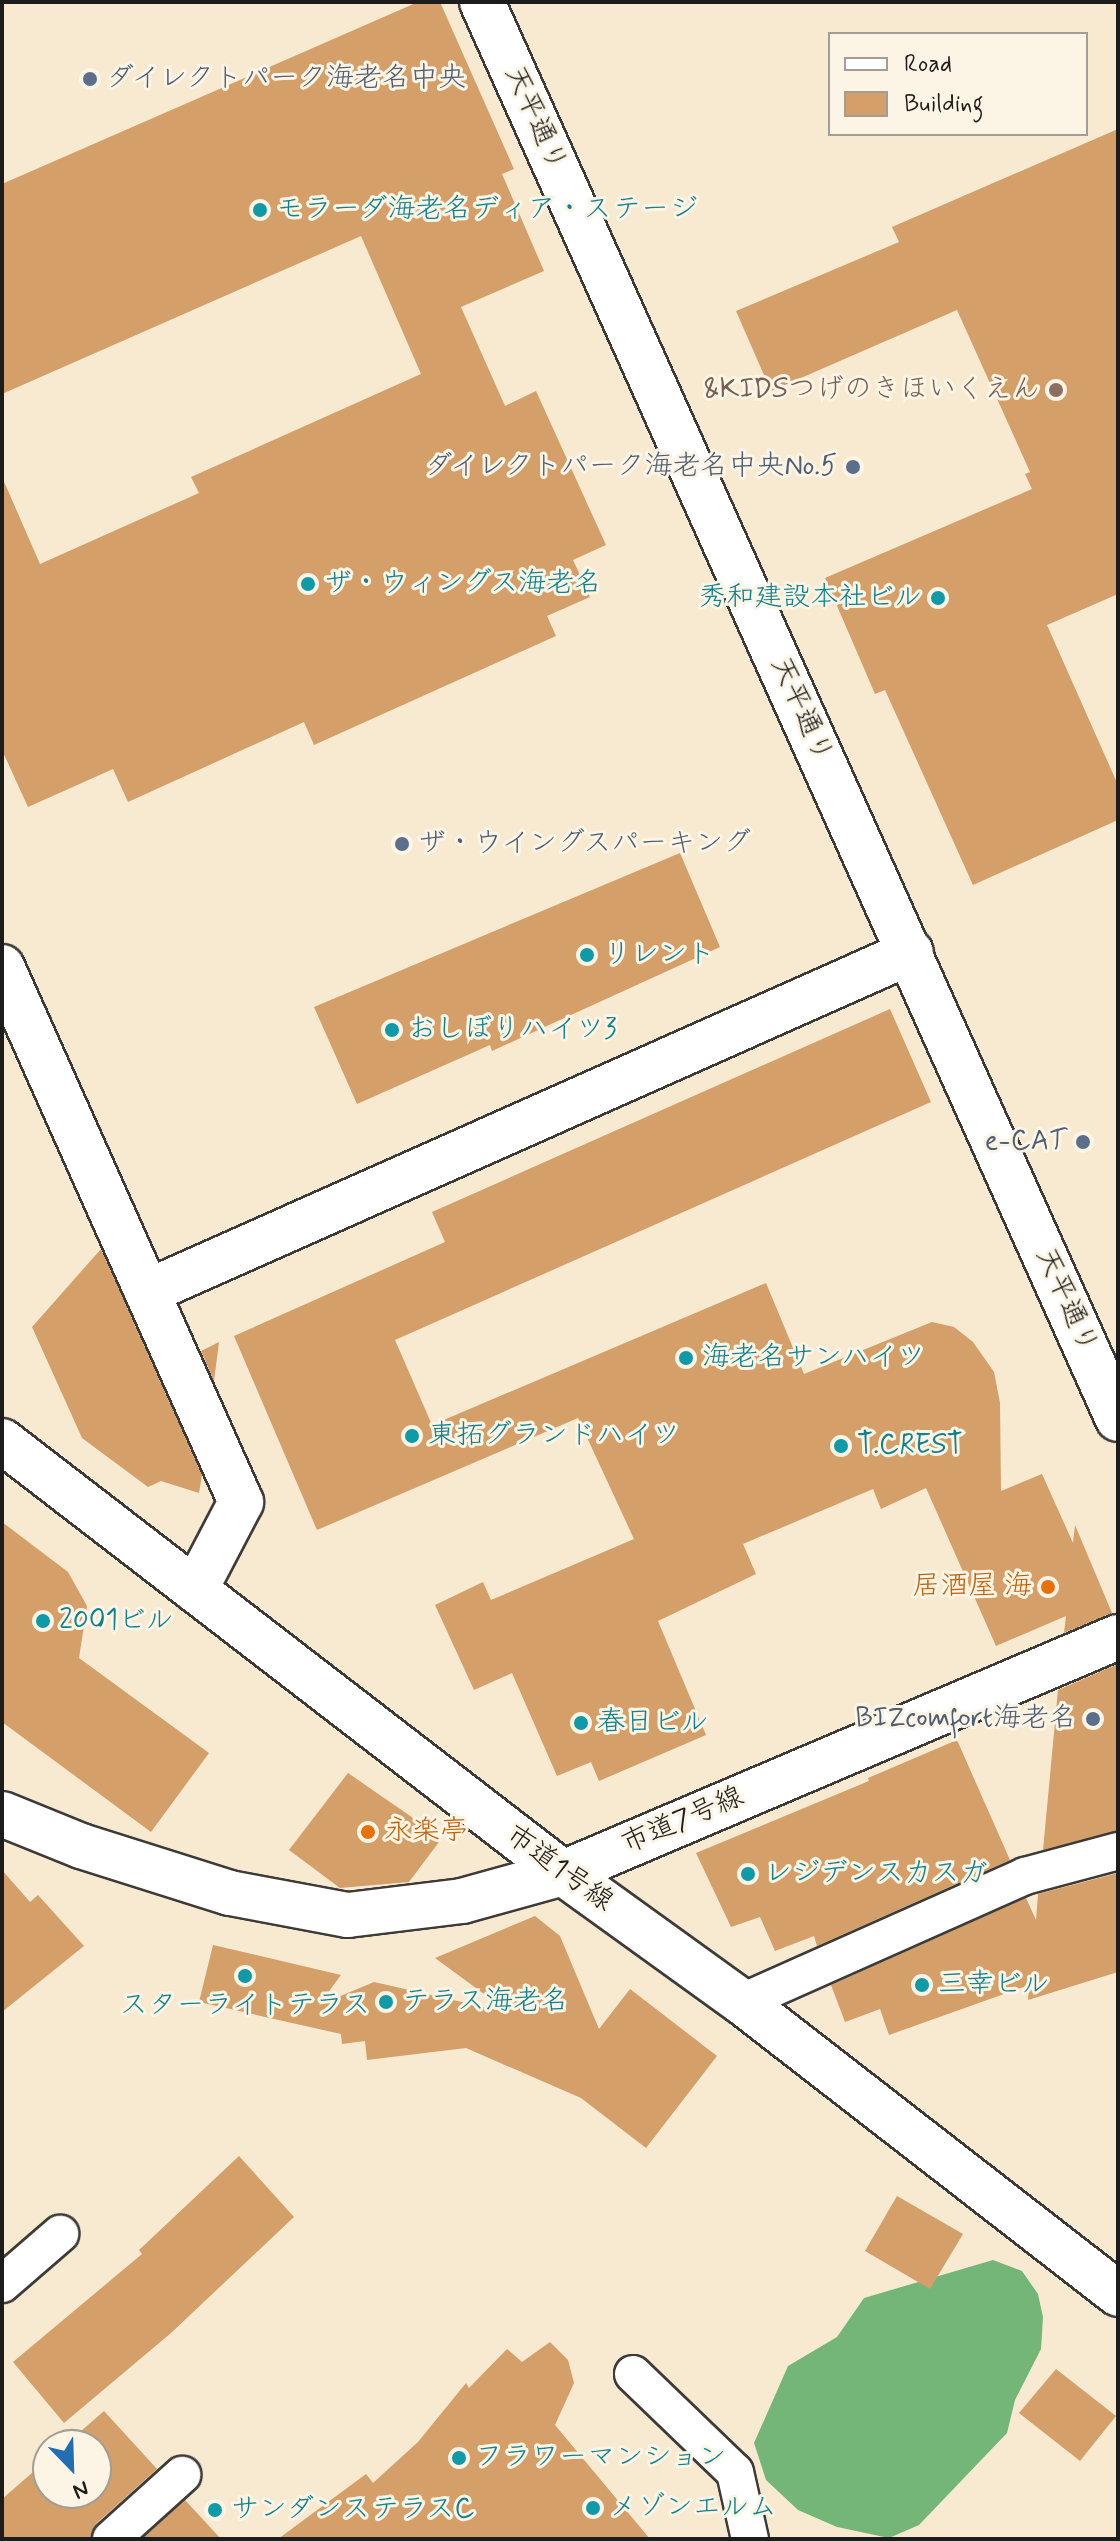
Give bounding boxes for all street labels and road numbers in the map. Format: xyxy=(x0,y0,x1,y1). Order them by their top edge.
street label: 天平通り xyxy=(497,61,573,177)
street label: 天平通り xyxy=(763,652,839,768)
street label: 天平通り xyxy=(1028,1243,1104,1359)
street label: 市道7号線 xyxy=(617,1780,749,1862)
street label: 市道1号線 xyxy=(499,1819,619,1919)

